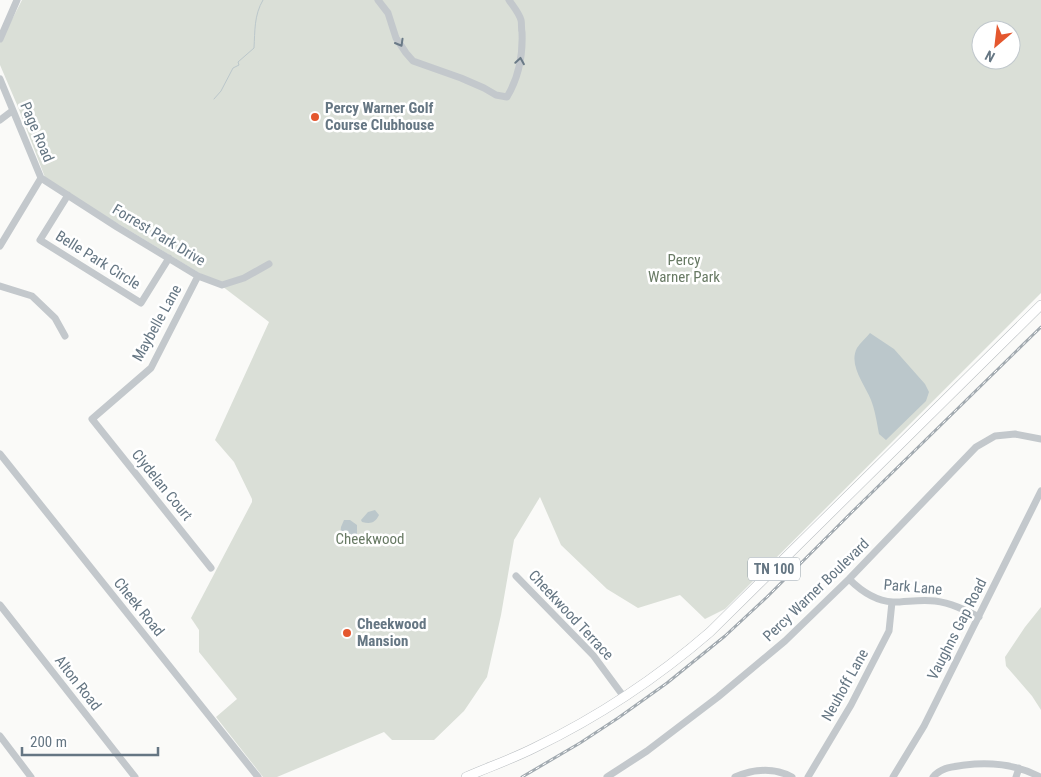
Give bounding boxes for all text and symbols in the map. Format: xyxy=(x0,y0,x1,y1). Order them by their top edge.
north arrow xyxy=(971,20,1021,70)
one-way arrow xyxy=(393,38,403,47)
text: N xyxy=(982,47,997,66)
one-way arrow xyxy=(514,56,525,64)
street label: Page Road xyxy=(16,99,58,165)
place label: Percy Warner Golf Course Clubhouse xyxy=(325,99,434,134)
marker: Percy Warner Golf Course Clubhouse xyxy=(309,111,321,123)
street label: Forrest Park Drive xyxy=(109,200,209,270)
street label: Belle Park Circle xyxy=(52,227,144,293)
park label: Percy Warner Park xyxy=(648,251,720,286)
street label: Maybelle Lane xyxy=(129,281,185,365)
street label: Clydelan Court xyxy=(128,446,196,524)
park label: Cheekwood xyxy=(336,530,404,548)
street label: Percy Warner Boulevard xyxy=(759,535,873,645)
road number: TN 100 xyxy=(748,558,800,580)
street label: Cheekwood Terrace xyxy=(525,566,617,664)
street label: Cheek Road xyxy=(110,574,168,640)
street label: Park Lane xyxy=(883,575,943,599)
street label: Vaughns Gap Road xyxy=(924,575,990,683)
place label: Cheekwood Mansion xyxy=(357,615,426,650)
marker: Cheekwood Mansion xyxy=(341,627,353,639)
street label: Neuhoff Lane xyxy=(818,646,872,724)
street label: Alton Road xyxy=(51,652,105,714)
scale bar xyxy=(22,724,159,756)
text: 200 m xyxy=(30,733,67,751)

